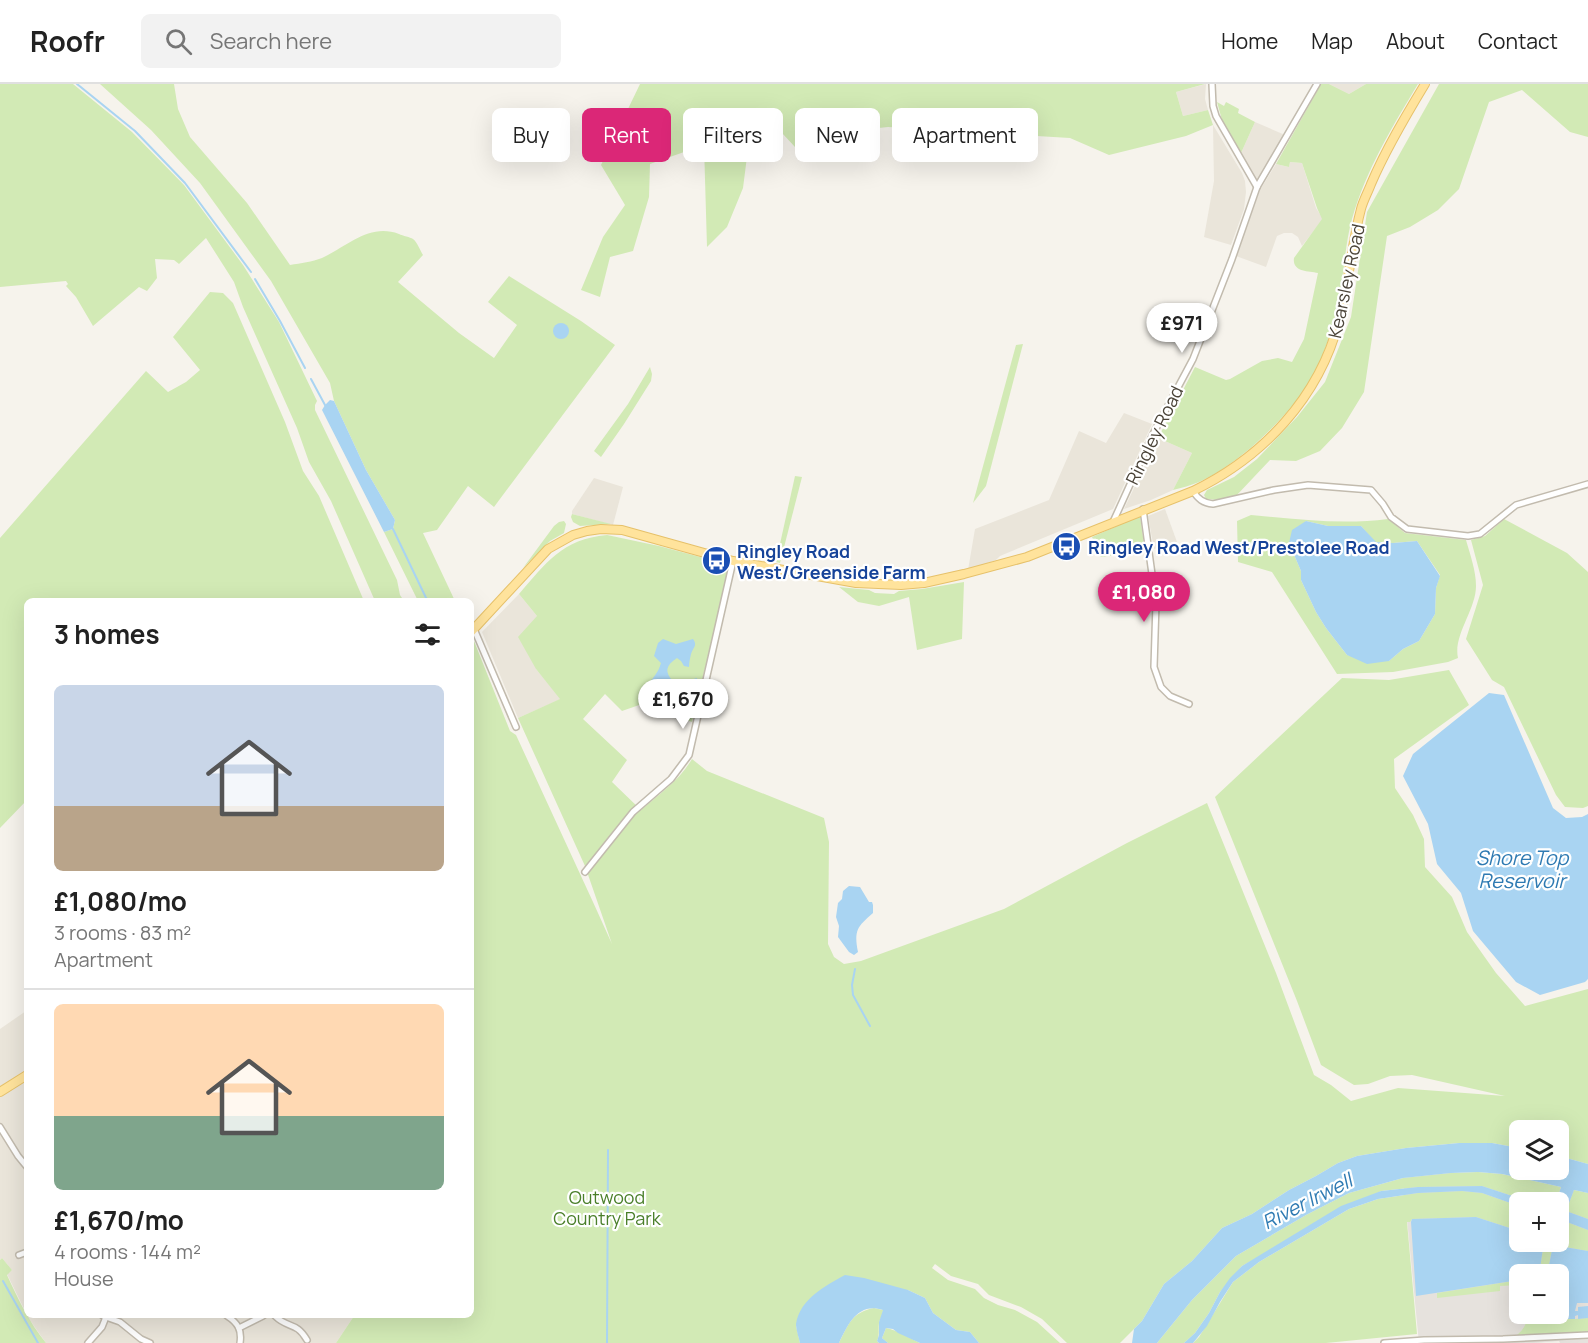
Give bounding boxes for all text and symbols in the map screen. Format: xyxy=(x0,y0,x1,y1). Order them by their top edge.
search box xyxy=(141,14,561,68)
text: Roofr xyxy=(30,22,105,60)
icon: search xyxy=(162,25,195,58)
text: Search here xyxy=(210,26,332,56)
text: Home xyxy=(1221,27,1278,55)
text: Map xyxy=(1311,27,1353,55)
text: About xyxy=(1386,27,1445,55)
text: Contact xyxy=(1478,27,1558,55)
chip: Buy xyxy=(492,108,570,162)
chip: Rent xyxy=(582,108,671,162)
chip: Filters xyxy=(683,108,783,162)
chip: New xyxy=(795,108,880,162)
chip: Apartment xyxy=(892,108,1038,162)
street label: Kearsley Road xyxy=(1322,222,1370,340)
pin: £971 xyxy=(1146,303,1218,354)
text: £971 xyxy=(1160,309,1204,336)
street label: Ringley Road xyxy=(1120,382,1188,488)
bus stop icon: Ringley Road West/Prestolee Road xyxy=(1051,531,1083,563)
place label: Ringley Road West/Prestolee Road xyxy=(1088,535,1390,559)
place label: Ringley Road West/Greenside Farm xyxy=(737,539,926,584)
bus stop icon: Ringley Road West/Greenside Farm xyxy=(700,545,732,577)
pin: £1,080 xyxy=(1095,572,1193,623)
text: £1,080 xyxy=(1112,578,1176,605)
text: 3 homes xyxy=(54,616,160,652)
icon: filters xyxy=(411,618,444,651)
pin: £1,670 xyxy=(634,679,732,730)
text: £1,670 xyxy=(652,685,714,712)
icon: home xyxy=(195,724,303,832)
water label: Shore Top Reservoir xyxy=(1476,844,1570,894)
text: £1,080/mo xyxy=(54,883,187,919)
text: 3 rooms · 83 m² xyxy=(54,919,191,946)
text: Apartment xyxy=(54,946,153,973)
icon: home xyxy=(195,1043,303,1151)
map controls xyxy=(1509,1120,1569,1324)
button: layers xyxy=(1509,1120,1569,1180)
water label: River Irwell xyxy=(1257,1166,1359,1235)
park label: Outwood Country Park xyxy=(553,1185,662,1230)
button: + xyxy=(1509,1192,1569,1252)
text: £1,670/mo xyxy=(54,1202,184,1238)
text: 4 rooms · 144 m² xyxy=(54,1238,201,1265)
button: − xyxy=(1509,1264,1569,1324)
text: House xyxy=(54,1265,114,1292)

